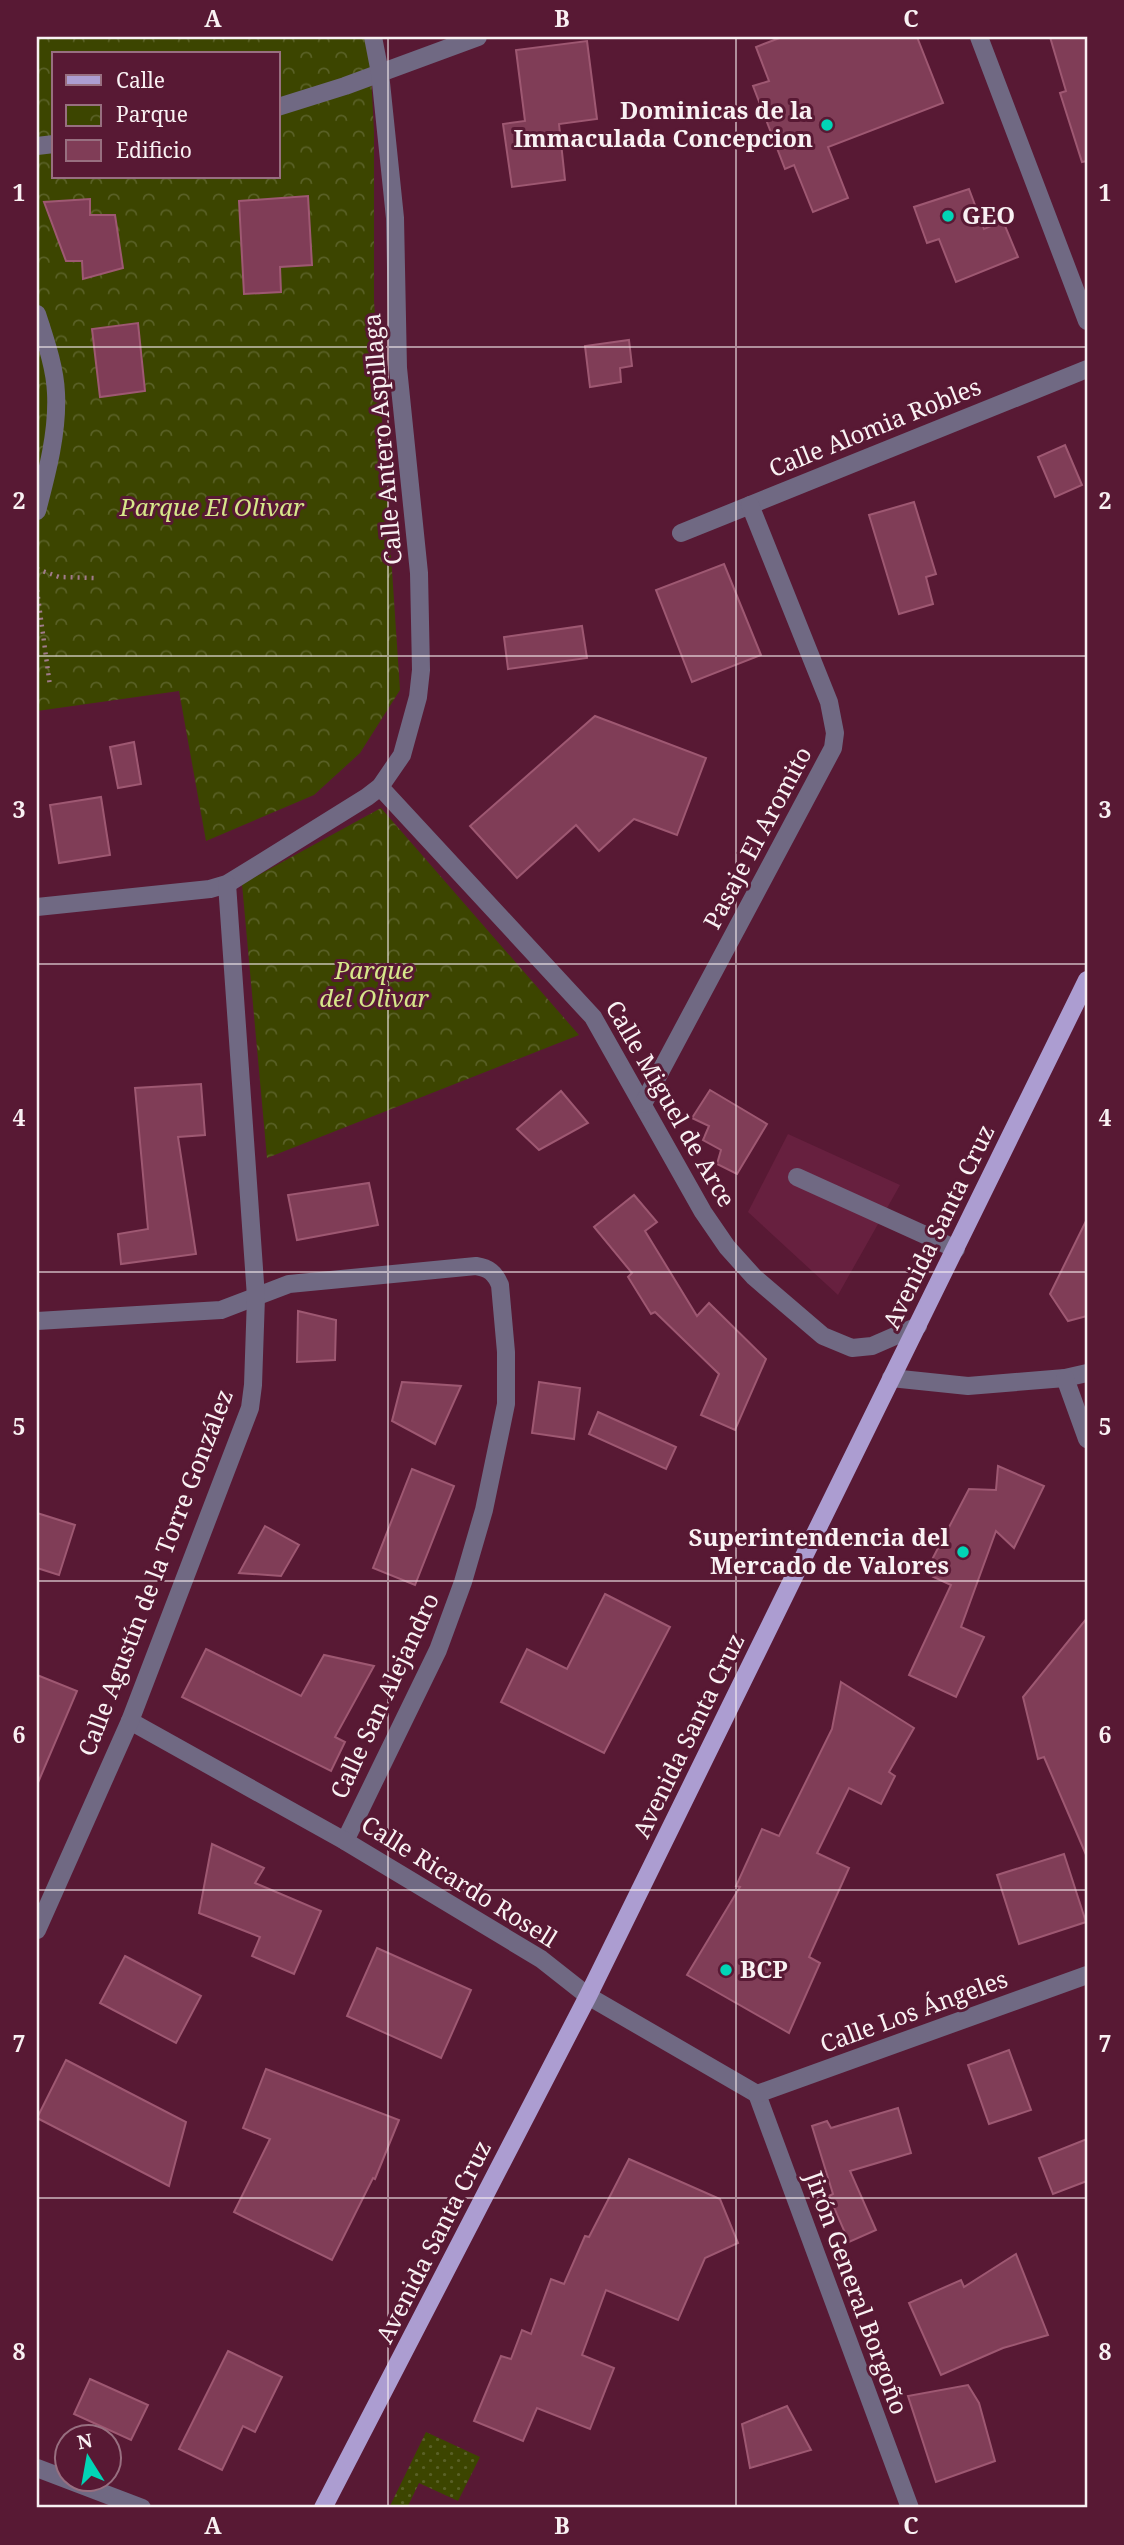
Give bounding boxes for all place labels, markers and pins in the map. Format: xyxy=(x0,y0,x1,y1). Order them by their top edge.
place label: Dominicas de la Immaculada Concepcion xyxy=(513,93,813,154)
marker: Dominicas de la Immaculada Concepcion xyxy=(819,117,835,133)
place label: GEO xyxy=(962,198,1015,231)
marker: GEO xyxy=(940,208,956,224)
place label: Superintendencia del Mercado de Valores xyxy=(689,1520,950,1581)
marker: Superintendencia del Mercado de Valores xyxy=(955,1544,971,1560)
place label: BCP xyxy=(740,1952,788,1985)
marker: BCP xyxy=(718,1962,734,1978)

